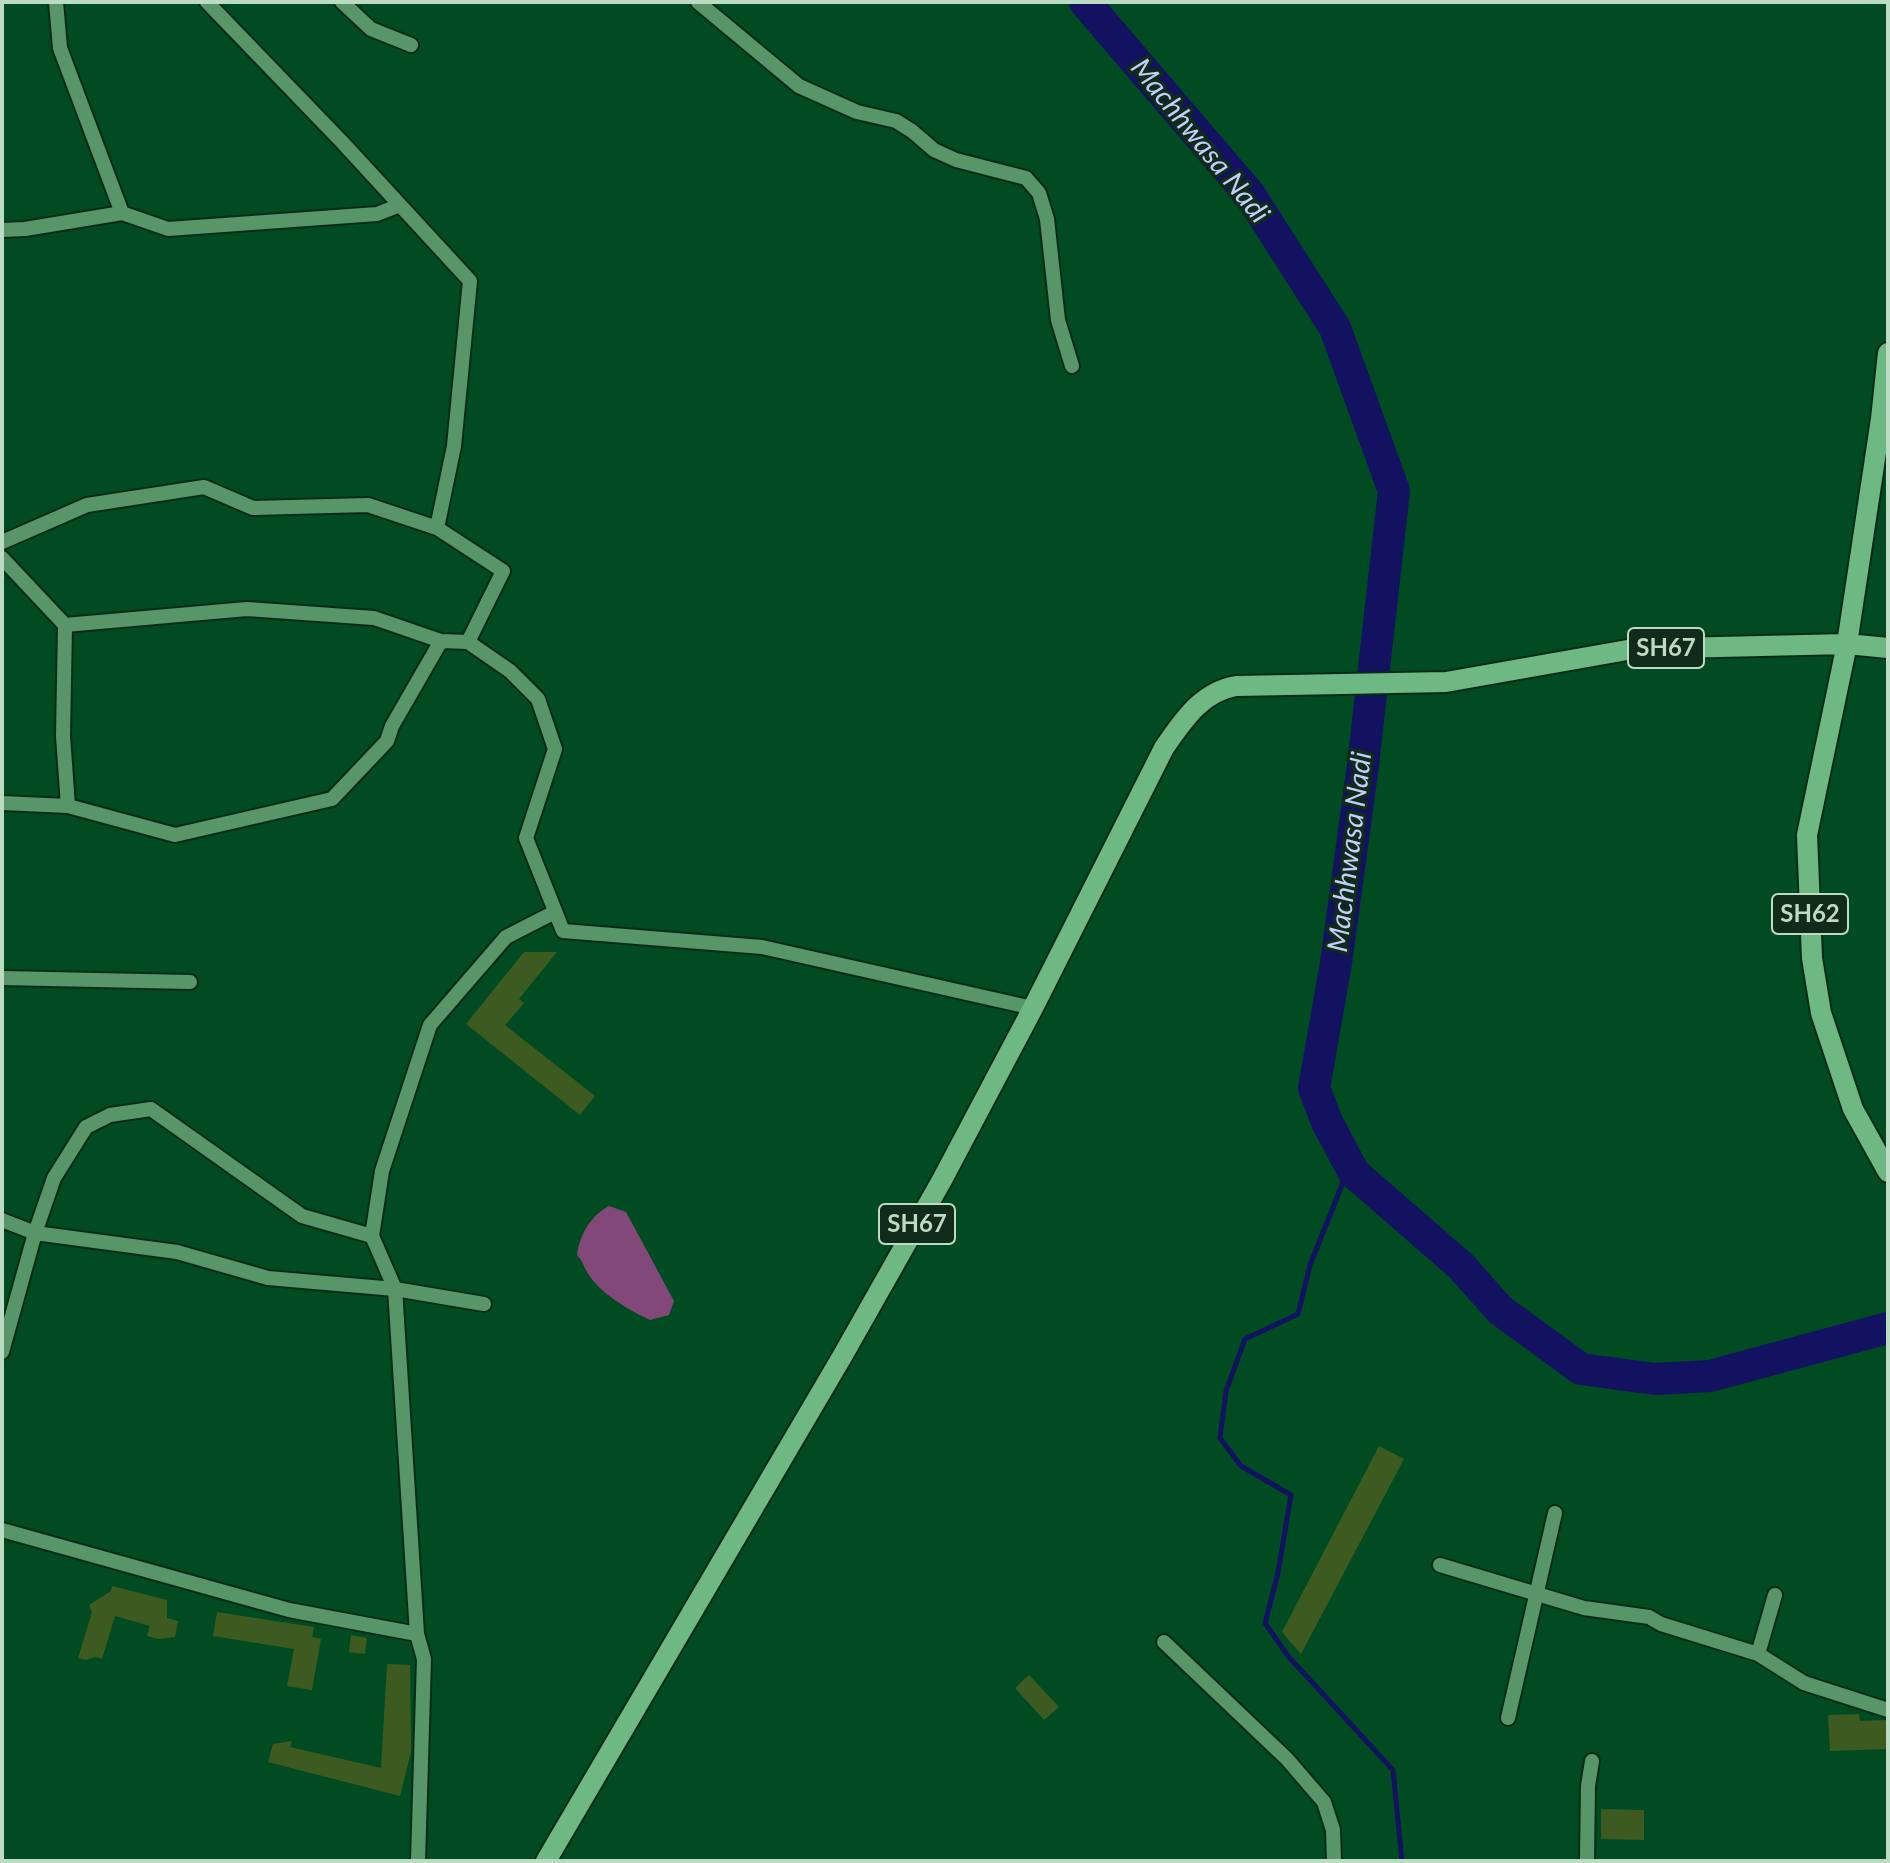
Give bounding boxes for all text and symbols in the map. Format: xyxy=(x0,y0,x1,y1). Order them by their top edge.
water label: Machhwasa Nadi xyxy=(1124,52,1276,230)
road number: SH67 xyxy=(1628,628,1704,668)
water label: Machhwasa Nadi xyxy=(1321,750,1379,954)
road number: SH62 xyxy=(1772,894,1848,934)
road number: SH67 xyxy=(879,1204,955,1244)

